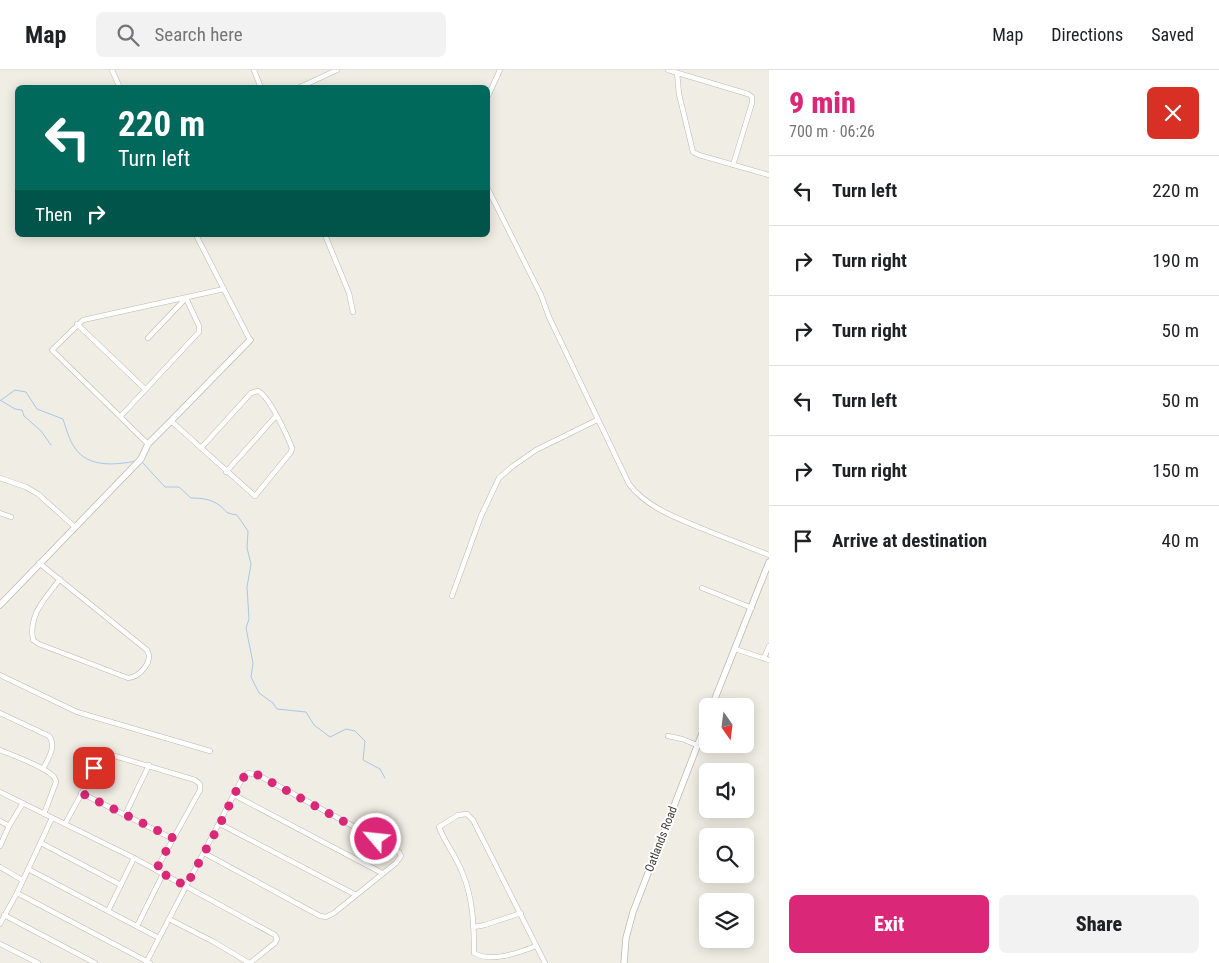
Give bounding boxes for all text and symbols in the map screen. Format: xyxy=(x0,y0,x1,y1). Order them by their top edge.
search box xyxy=(96,12,446,57)
text: Map xyxy=(25,21,66,49)
icon: search xyxy=(114,21,142,49)
text: Search here xyxy=(154,23,243,46)
text: Map xyxy=(992,24,1023,45)
text: Directions xyxy=(1051,24,1123,45)
text: Saved xyxy=(1151,24,1194,45)
text: 9 min xyxy=(789,85,856,120)
button: close xyxy=(1147,87,1199,139)
text: 220 m xyxy=(118,104,205,145)
icon: left xyxy=(35,105,100,170)
text: 700 m · 06:26 xyxy=(789,122,875,141)
text: Turn left xyxy=(118,146,190,171)
icon: left xyxy=(789,177,817,205)
text: Turn left xyxy=(832,179,897,202)
text: 220 m xyxy=(1152,179,1199,202)
icon: right xyxy=(82,200,110,228)
text: Then xyxy=(35,203,72,226)
icon: right xyxy=(789,247,817,275)
text: Turn right xyxy=(832,249,907,272)
text: 190 m xyxy=(1152,249,1199,272)
icon: right xyxy=(789,317,817,345)
text: Turn right xyxy=(832,319,907,342)
text: 50 m xyxy=(1162,319,1199,342)
icon: left xyxy=(789,387,817,415)
text: Turn left xyxy=(832,389,897,412)
text: 50 m xyxy=(1162,389,1199,412)
icon: right xyxy=(789,457,817,485)
text: Turn right xyxy=(832,459,907,482)
text: 150 m xyxy=(1152,459,1199,482)
icon: arrive xyxy=(789,527,817,555)
text: Arrive at destination xyxy=(832,529,987,552)
text: 40 m xyxy=(1162,529,1199,552)
north arrow xyxy=(699,698,754,752)
map controls xyxy=(699,698,754,948)
pin xyxy=(73,747,115,789)
icon: arrive xyxy=(80,754,108,782)
button: sound xyxy=(699,763,754,818)
street label: Oatlands Road xyxy=(642,804,680,874)
position arrow xyxy=(349,812,401,864)
button: search xyxy=(699,828,754,883)
button: layers xyxy=(699,893,754,948)
button: Exit xyxy=(789,895,989,953)
button: Share xyxy=(999,895,1199,953)

